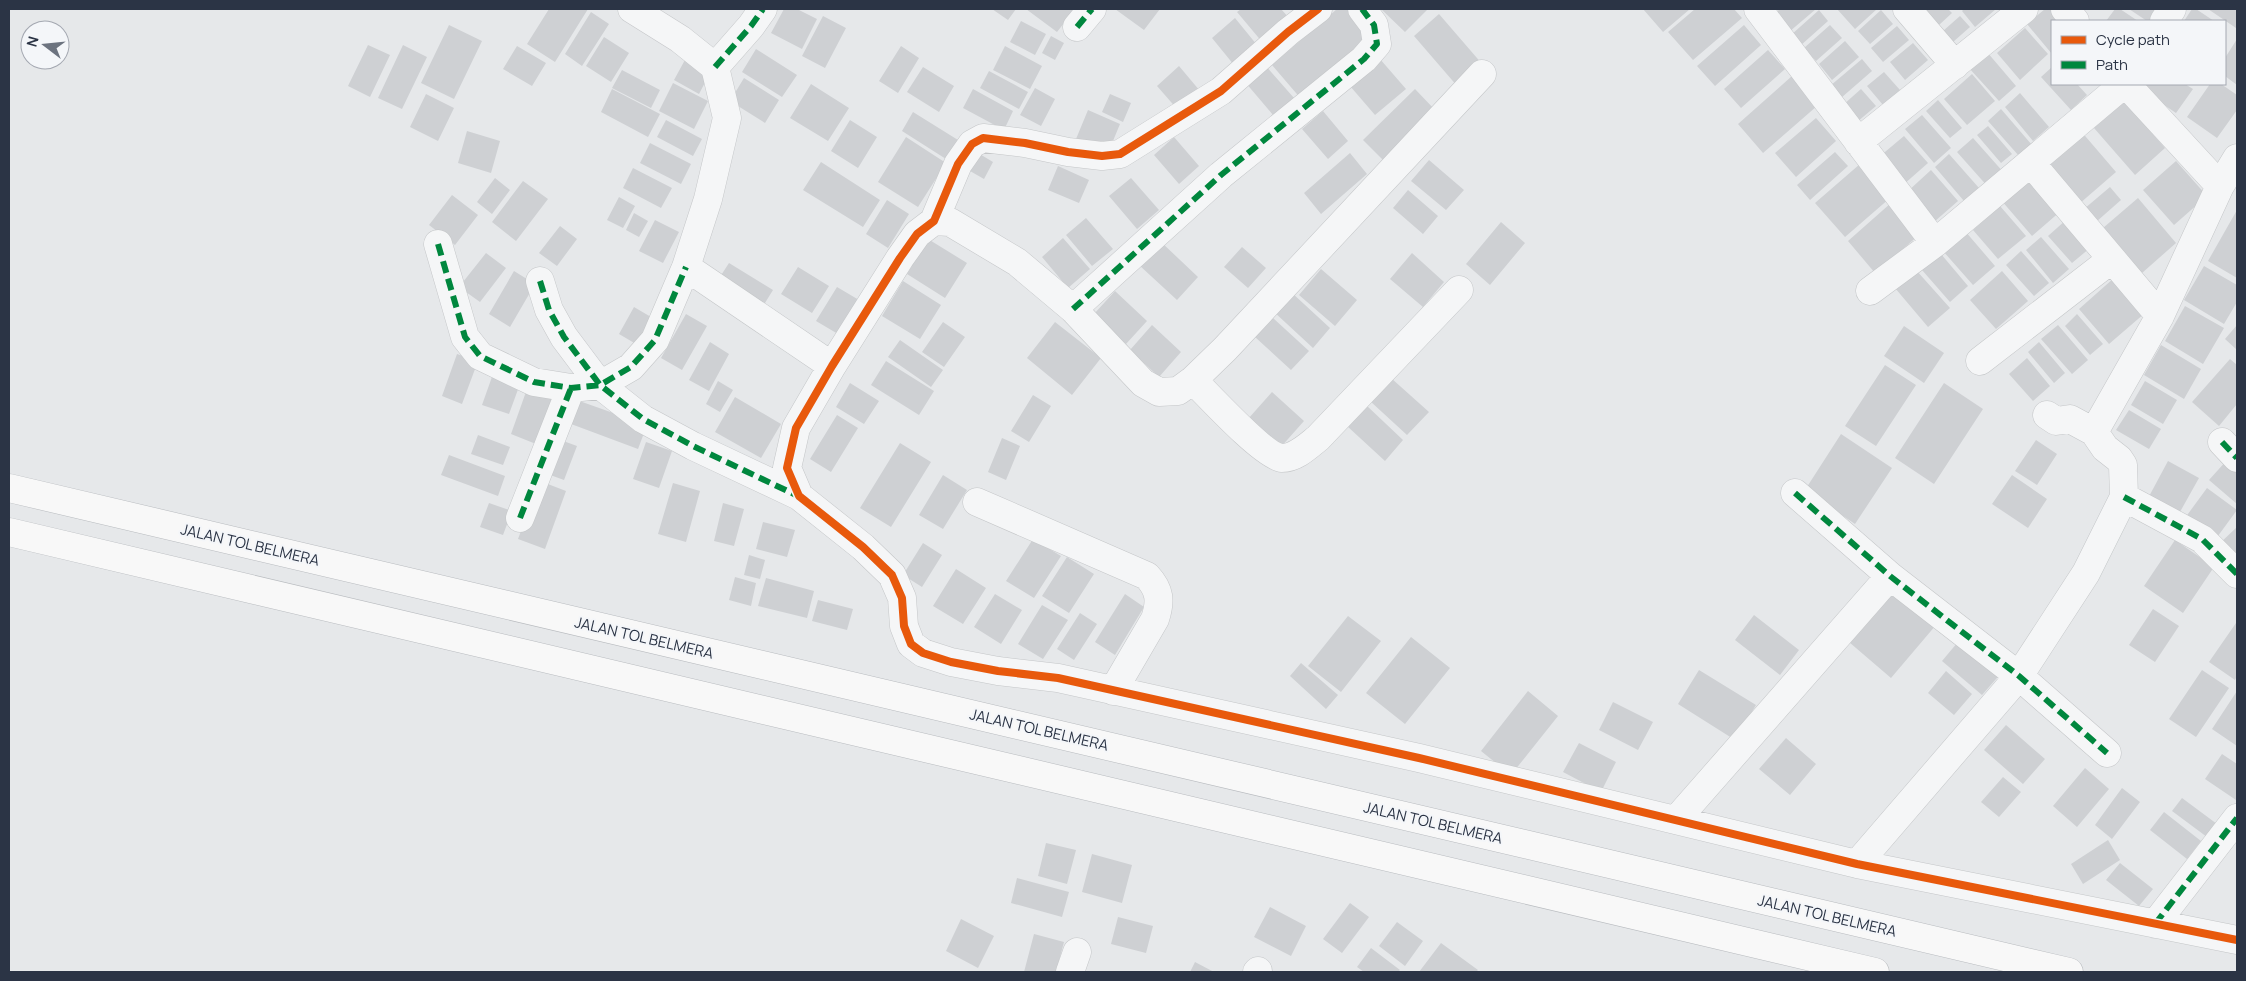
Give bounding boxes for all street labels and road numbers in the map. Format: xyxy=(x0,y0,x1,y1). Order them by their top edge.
street label: JALAN TOL BELMERA xyxy=(179,518,322,571)
street label: JALAN TOL BELMERA xyxy=(573,611,716,664)
street label: JALAN TOL BELMERA xyxy=(968,703,1111,756)
street label: JALAN TOL BELMERA xyxy=(1362,796,1505,849)
street label: JALAN TOL BELMERA xyxy=(1756,889,1899,942)

